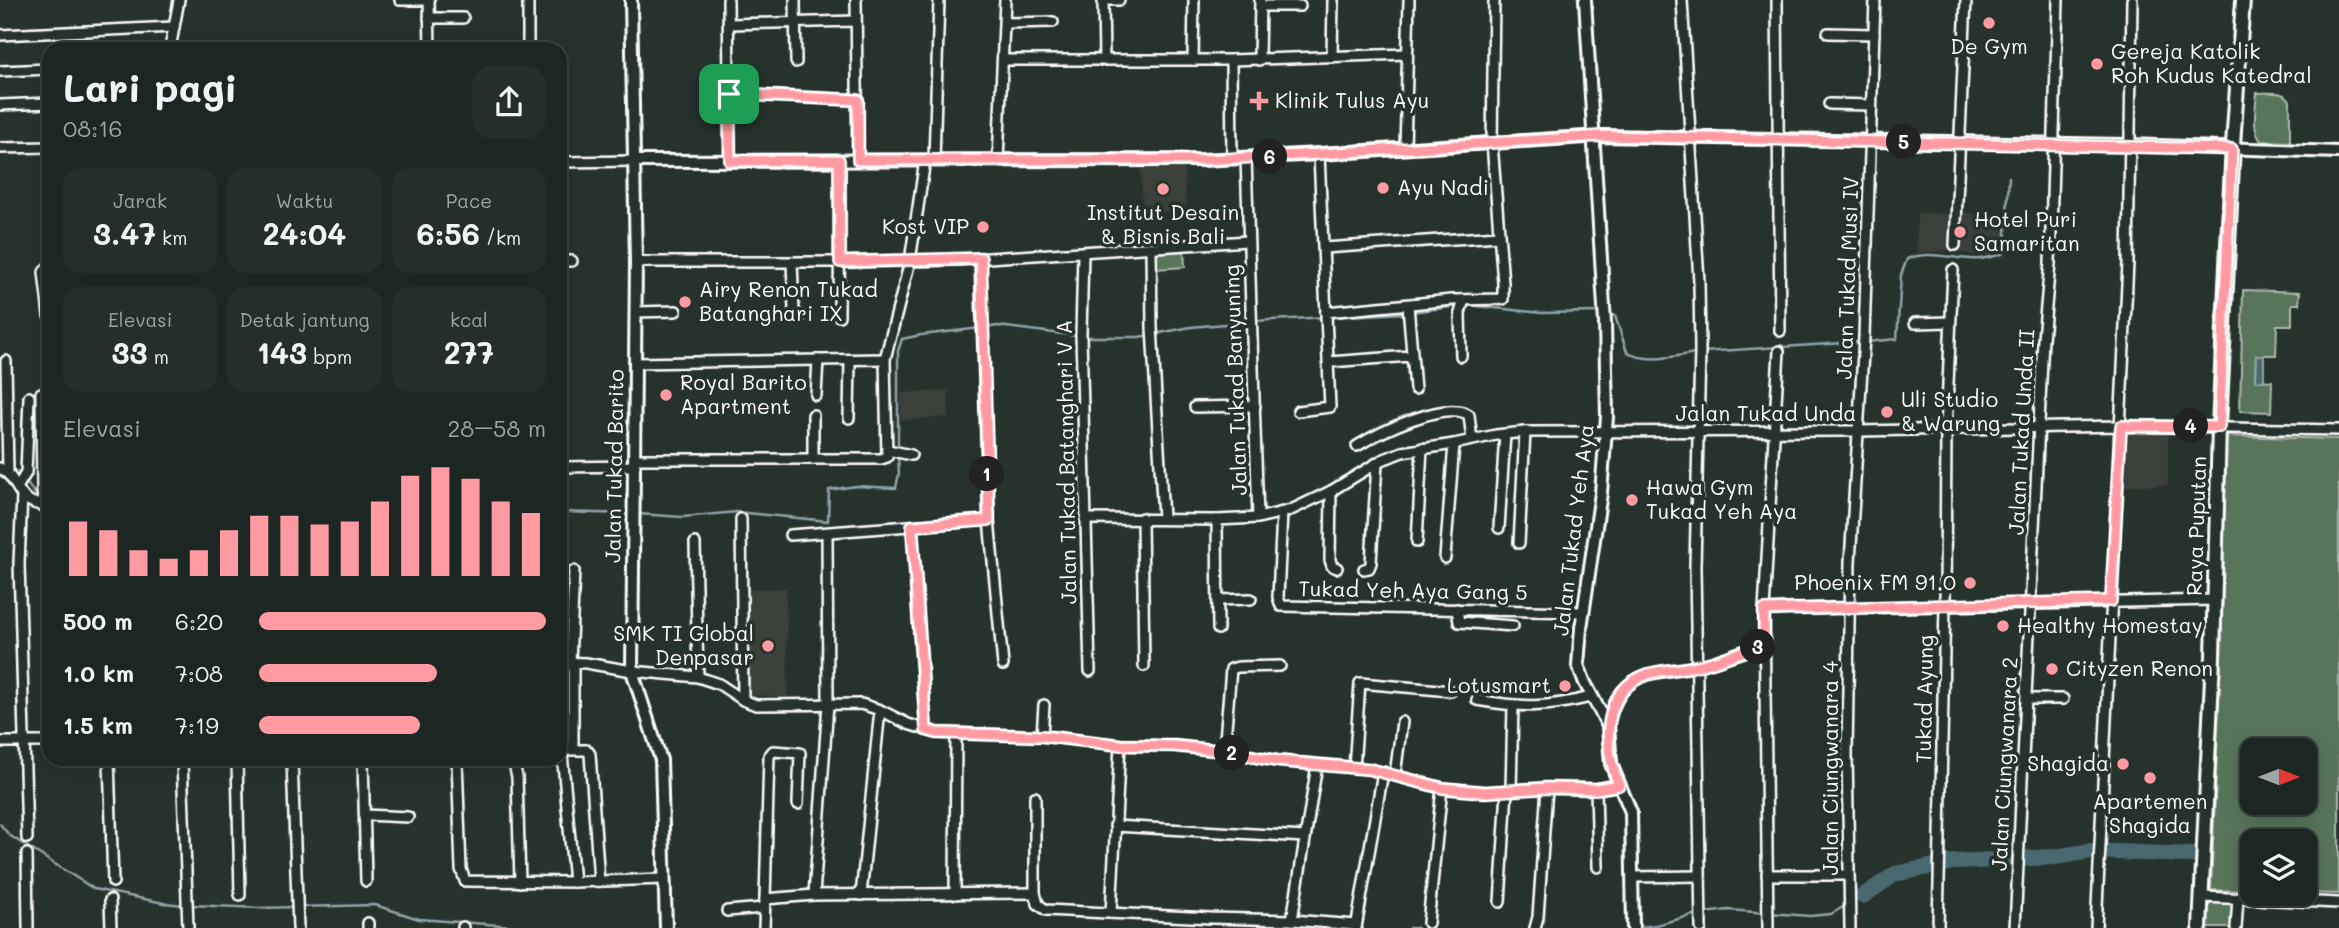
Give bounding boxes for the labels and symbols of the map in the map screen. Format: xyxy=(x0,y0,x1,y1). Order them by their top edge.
marker: De Gym xyxy=(1981,15,1997,31)
place label: De Gym xyxy=(1950,32,2028,59)
place label: Gereja Katolik Roh Kudus Katedral xyxy=(2111,37,2312,88)
marker: Gereja Katolik Roh Kudus Katedral xyxy=(2089,56,2105,72)
pin xyxy=(699,64,759,124)
place label: Klinik Tulus Ayu xyxy=(1275,86,1429,113)
marker: Klinik Tulus Ayu xyxy=(1249,91,1269,111)
pin: 5 xyxy=(1886,124,1922,160)
pin: 6 xyxy=(1252,140,1288,174)
place label: Ayu Nadi xyxy=(1397,173,1489,200)
street label: Jalan Tukad Musi IV xyxy=(1829,176,1864,380)
marker: Ayu Nadi xyxy=(1375,180,1391,196)
marker: Institut Desain & Bisnis Bali xyxy=(1155,181,1171,197)
place label: Institut Desain & Bisnis Bali xyxy=(1087,198,1239,249)
place label: Hotel Puri Samaritan xyxy=(1974,205,2080,256)
place label: Kost VIP xyxy=(882,212,969,239)
marker: Kost VIP xyxy=(975,219,991,235)
marker: Hotel Puri Samaritan xyxy=(1952,224,1968,240)
street label: Jalan Tukad Banyuning xyxy=(1217,264,1252,496)
place label: Airy Renon Tukad Batanghari IX xyxy=(699,275,878,326)
marker: Airy Renon Tukad Batanghari IX xyxy=(677,294,693,310)
street label: Jalan Tukad Batanghari V A xyxy=(1050,320,1081,604)
street label: Jalan Tukad Unda II xyxy=(2002,328,2039,535)
place label: Royal Barito Apartment xyxy=(680,368,807,419)
street label: Jalan Tukad Barito xyxy=(598,369,629,563)
place label: Uli Studio & Warung xyxy=(1901,385,2000,436)
marker: Royal Barito Apartment xyxy=(658,387,674,403)
street label: Jalan Tukad Unda xyxy=(1676,399,1856,426)
marker: Uli Studio & Warung xyxy=(1879,404,1895,420)
pin: 4 xyxy=(2174,408,2208,444)
street label: Jalan Tukad Yeh Aya xyxy=(1546,423,1599,637)
pin: 1 xyxy=(970,456,1004,491)
street label: Raya Puputan xyxy=(2180,456,2211,596)
place label: Hawa Gym Tukad Yeh Aya xyxy=(1646,473,1797,524)
marker: Hawa Gym Tukad Yeh Aya xyxy=(1624,492,1640,508)
place label: Phoenix FM 91.0 xyxy=(1794,568,1956,595)
street label: Tukad Yeh Aya Gang 5 xyxy=(1298,574,1528,605)
marker: Phoenix FM 91.0 xyxy=(1962,575,1978,591)
place label: Healthy Homestay xyxy=(2017,611,2203,638)
marker: Healthy Homestay xyxy=(1995,618,2011,634)
place label: SMK TI Global Denpasar xyxy=(613,619,754,670)
pin: 3 xyxy=(1740,630,1776,664)
street label: Tukad Ayung xyxy=(1909,635,1938,763)
marker: SMK TI Global Denpasar xyxy=(760,638,776,654)
place label: Cityzen Renon xyxy=(2066,654,2213,681)
street label: Jalan Ciungwanara 2 xyxy=(1984,656,2023,872)
street label: Jalan Ciungwanara 4 xyxy=(1816,660,1843,875)
marker: Cityzen Renon xyxy=(2044,661,2060,677)
place label: Lotusmart xyxy=(1447,671,1551,698)
marker: Lotusmart xyxy=(1557,678,1573,694)
pin: 2 xyxy=(1214,736,1250,770)
north arrow xyxy=(2240,738,2317,816)
place label: Shagida xyxy=(2027,749,2109,776)
marker: Shagida xyxy=(2115,756,2131,772)
marker: Apartemen Shagida xyxy=(2142,770,2158,786)
place label: Apartemen Shagida xyxy=(2093,787,2207,838)

